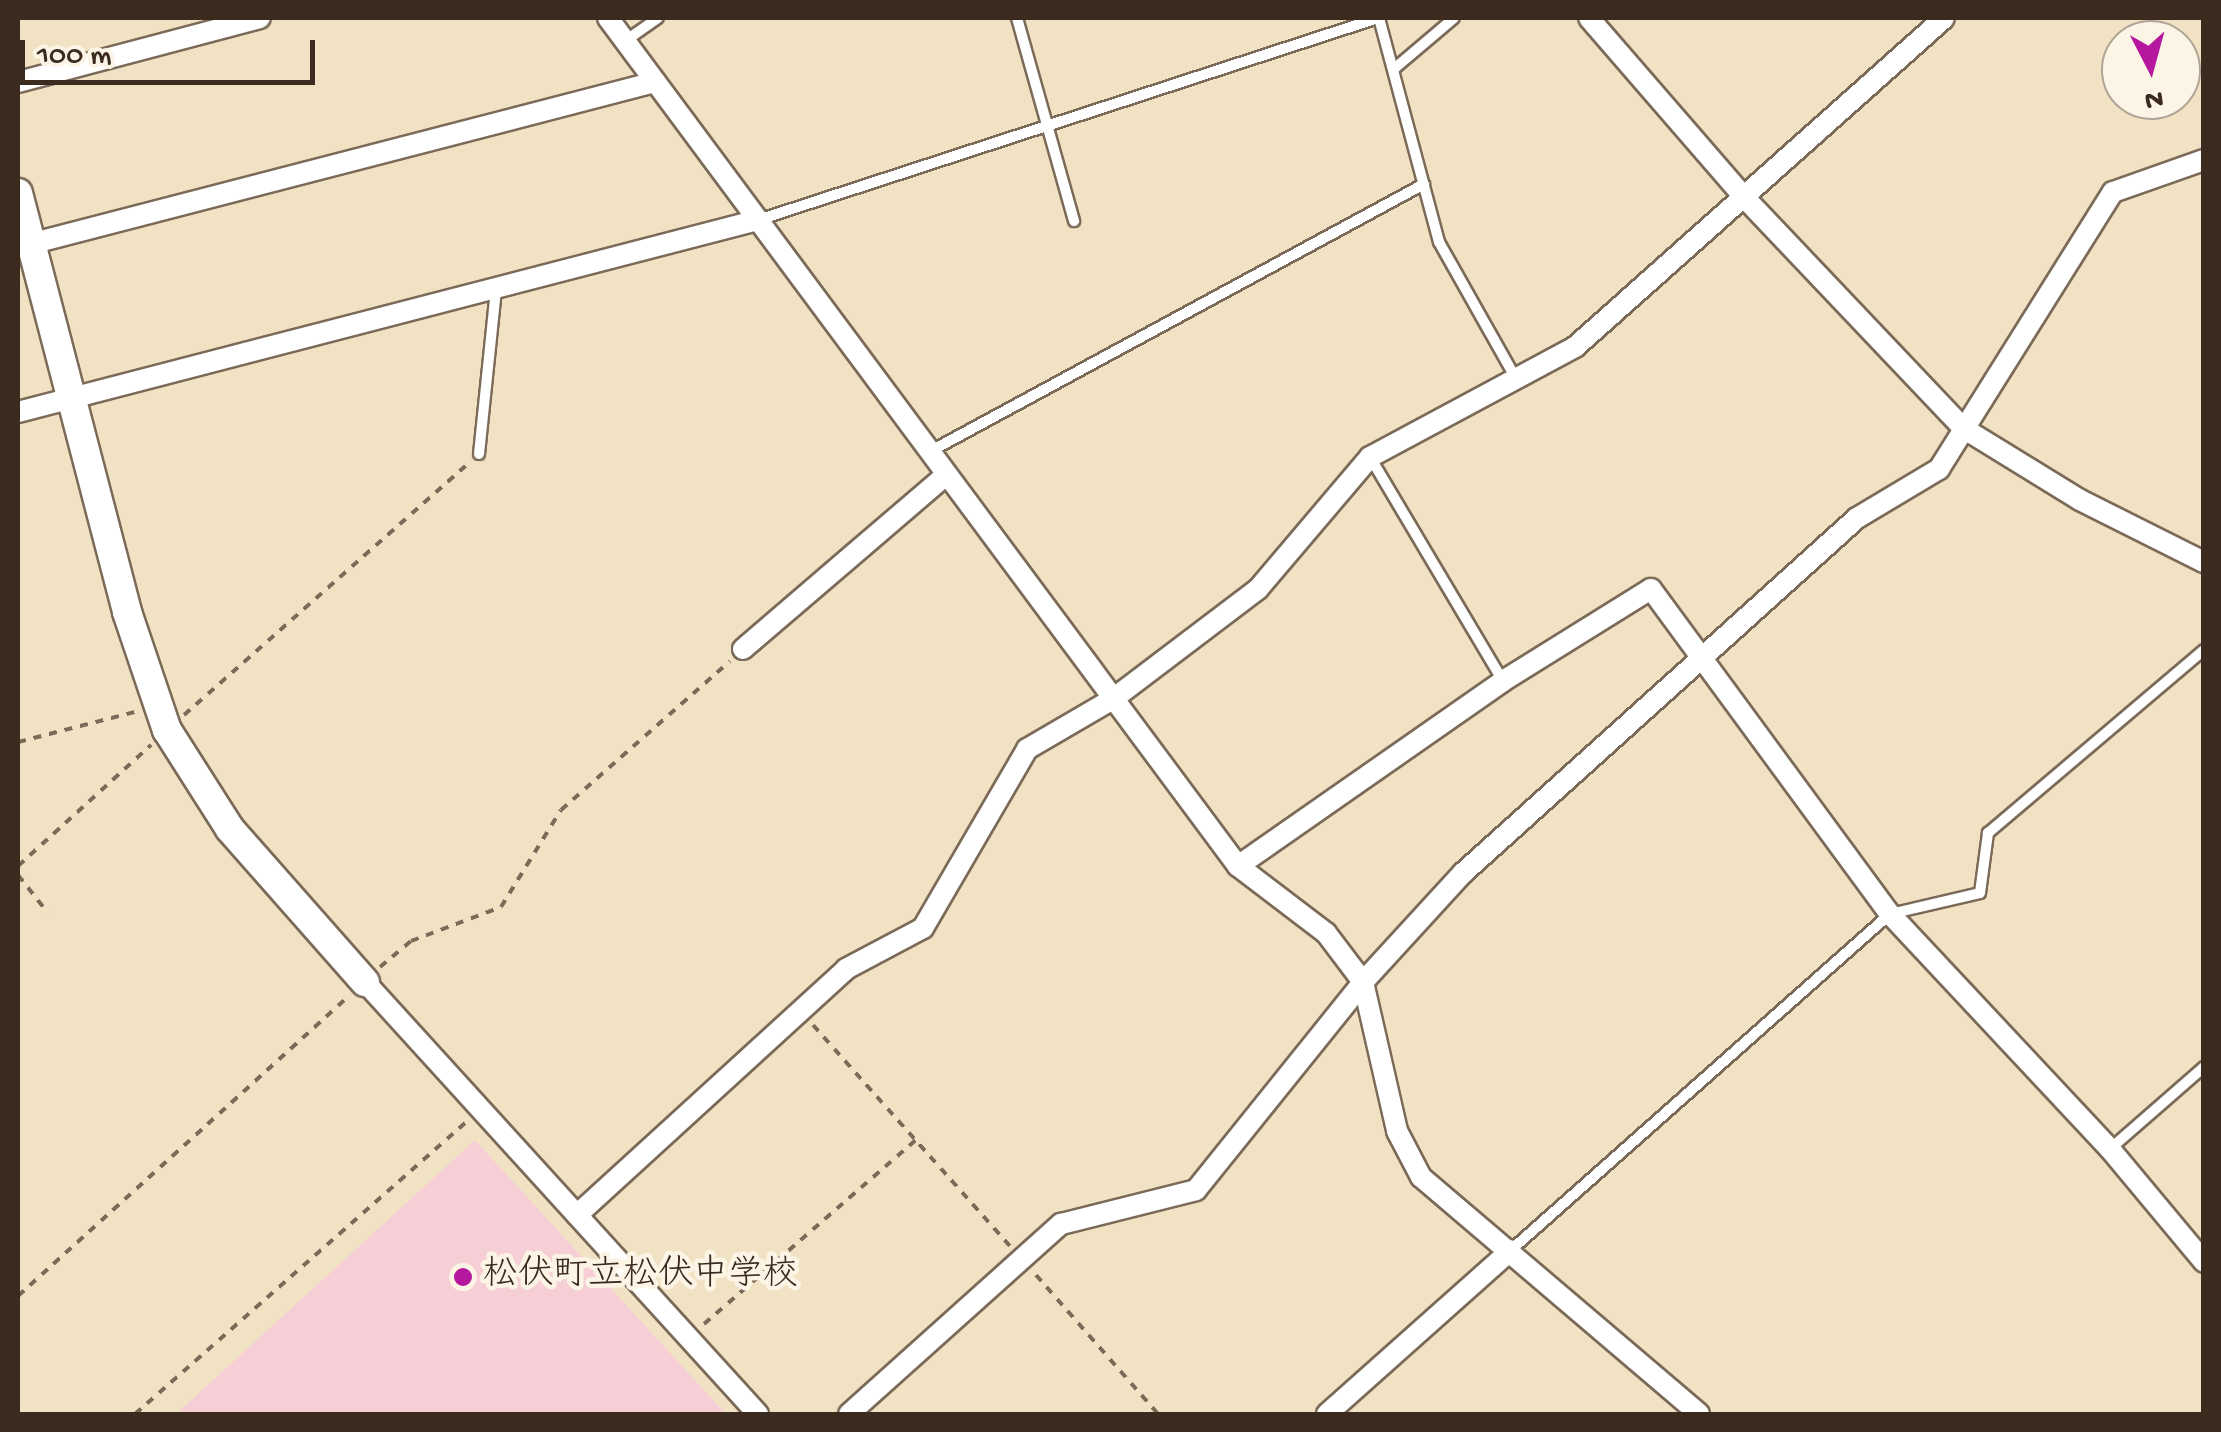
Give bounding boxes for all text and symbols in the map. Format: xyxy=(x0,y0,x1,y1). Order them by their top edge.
scale bar xyxy=(25,20,320,82)
north arrow xyxy=(2101,20,2201,120)
text: 100 m xyxy=(37,40,112,75)
text: N xyxy=(2143,81,2165,116)
place label: 松伏町立松伏中学校 xyxy=(483,1256,798,1298)
marker: 松伏町立松伏中学校 xyxy=(452,1266,474,1288)

